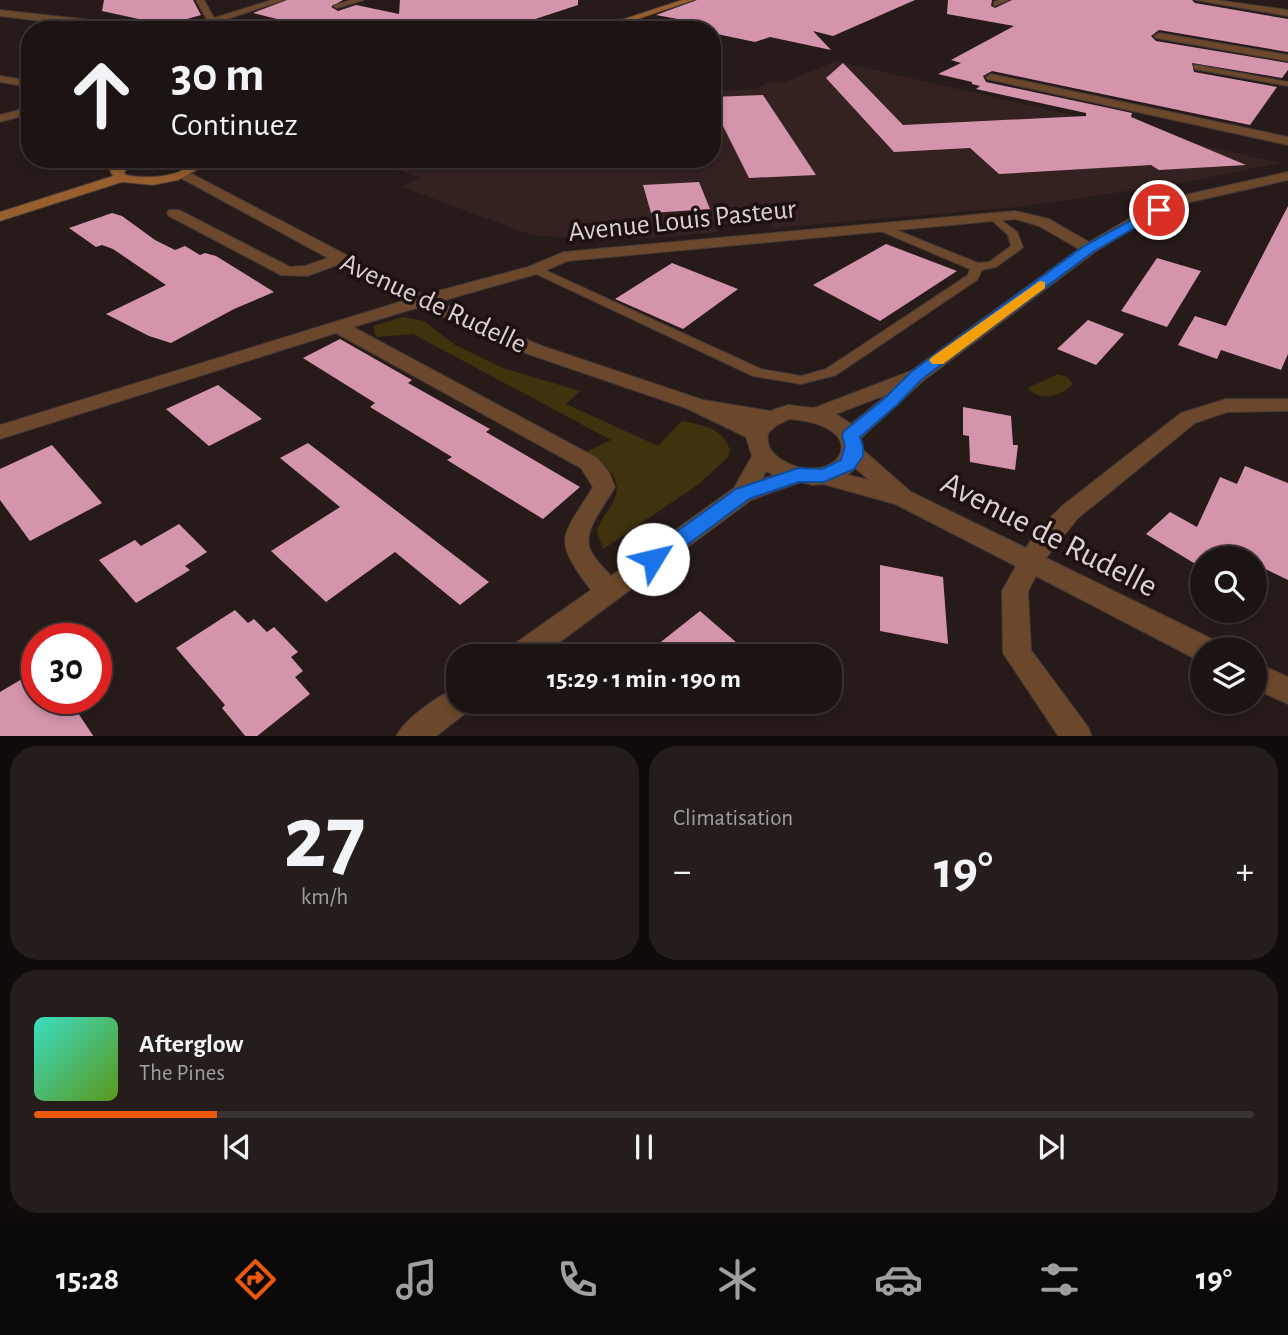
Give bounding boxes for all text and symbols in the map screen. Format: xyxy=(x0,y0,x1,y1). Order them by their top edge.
icon: ahead xyxy=(56,49,147,140)
text: 30 m xyxy=(171,51,265,100)
text: Continuez xyxy=(171,109,298,141)
pin xyxy=(1129,180,1189,240)
icon: arrive xyxy=(1140,191,1178,229)
street label: Avenue Louis Pasteur xyxy=(567,195,797,247)
street label: Avenue de Rudelle xyxy=(336,249,530,359)
street label: Avenue de Rudelle xyxy=(935,467,1162,604)
position arrow xyxy=(616,522,690,596)
map controls xyxy=(1190,546,1267,714)
button: search xyxy=(1190,546,1267,623)
speed limit sign: 30 xyxy=(21,623,112,714)
button: layers xyxy=(1190,637,1267,714)
text: 15:29 · 1 min · 190 m xyxy=(547,666,741,692)
text: 27 xyxy=(283,793,366,884)
text: Climatisation xyxy=(673,807,793,830)
text: 19° xyxy=(934,845,993,897)
text: − xyxy=(673,853,691,891)
text: + xyxy=(1236,853,1254,891)
text: km/h xyxy=(301,886,348,909)
text: Afterglow xyxy=(139,1031,243,1057)
text: The Pines xyxy=(139,1062,225,1085)
icon: previous xyxy=(218,1128,256,1166)
icon: pause xyxy=(625,1128,663,1166)
icon: next xyxy=(1032,1128,1070,1166)
icon: directions xyxy=(231,1255,280,1304)
icon: music xyxy=(392,1255,441,1304)
icon: phone xyxy=(553,1255,602,1304)
icon: climate xyxy=(713,1255,762,1304)
icon: car xyxy=(874,1255,923,1304)
icon: filters xyxy=(1035,1255,1084,1304)
text: 15:28 xyxy=(56,1263,119,1295)
text: 19° xyxy=(1196,1263,1232,1295)

